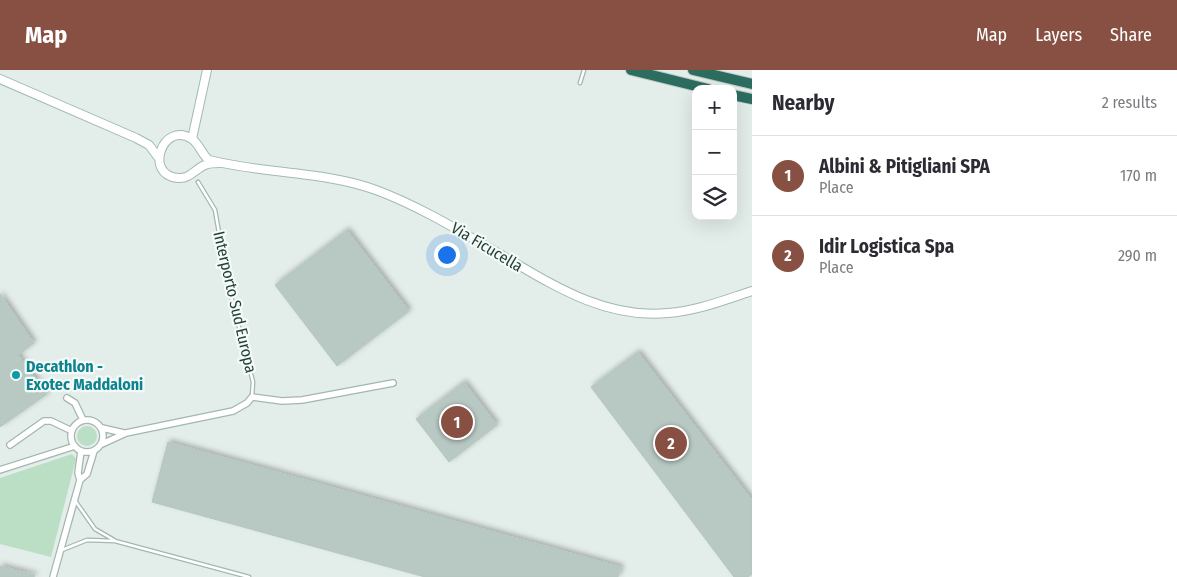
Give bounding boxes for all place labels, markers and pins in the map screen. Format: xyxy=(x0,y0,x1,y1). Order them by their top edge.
place label: Decathlon - Exotec Maddaloni xyxy=(26,357,143,394)
marker: Decathlon - Exotec Maddaloni xyxy=(10,369,22,381)
pin: 1 xyxy=(441,403,473,441)
pin: 2 xyxy=(655,424,687,462)

